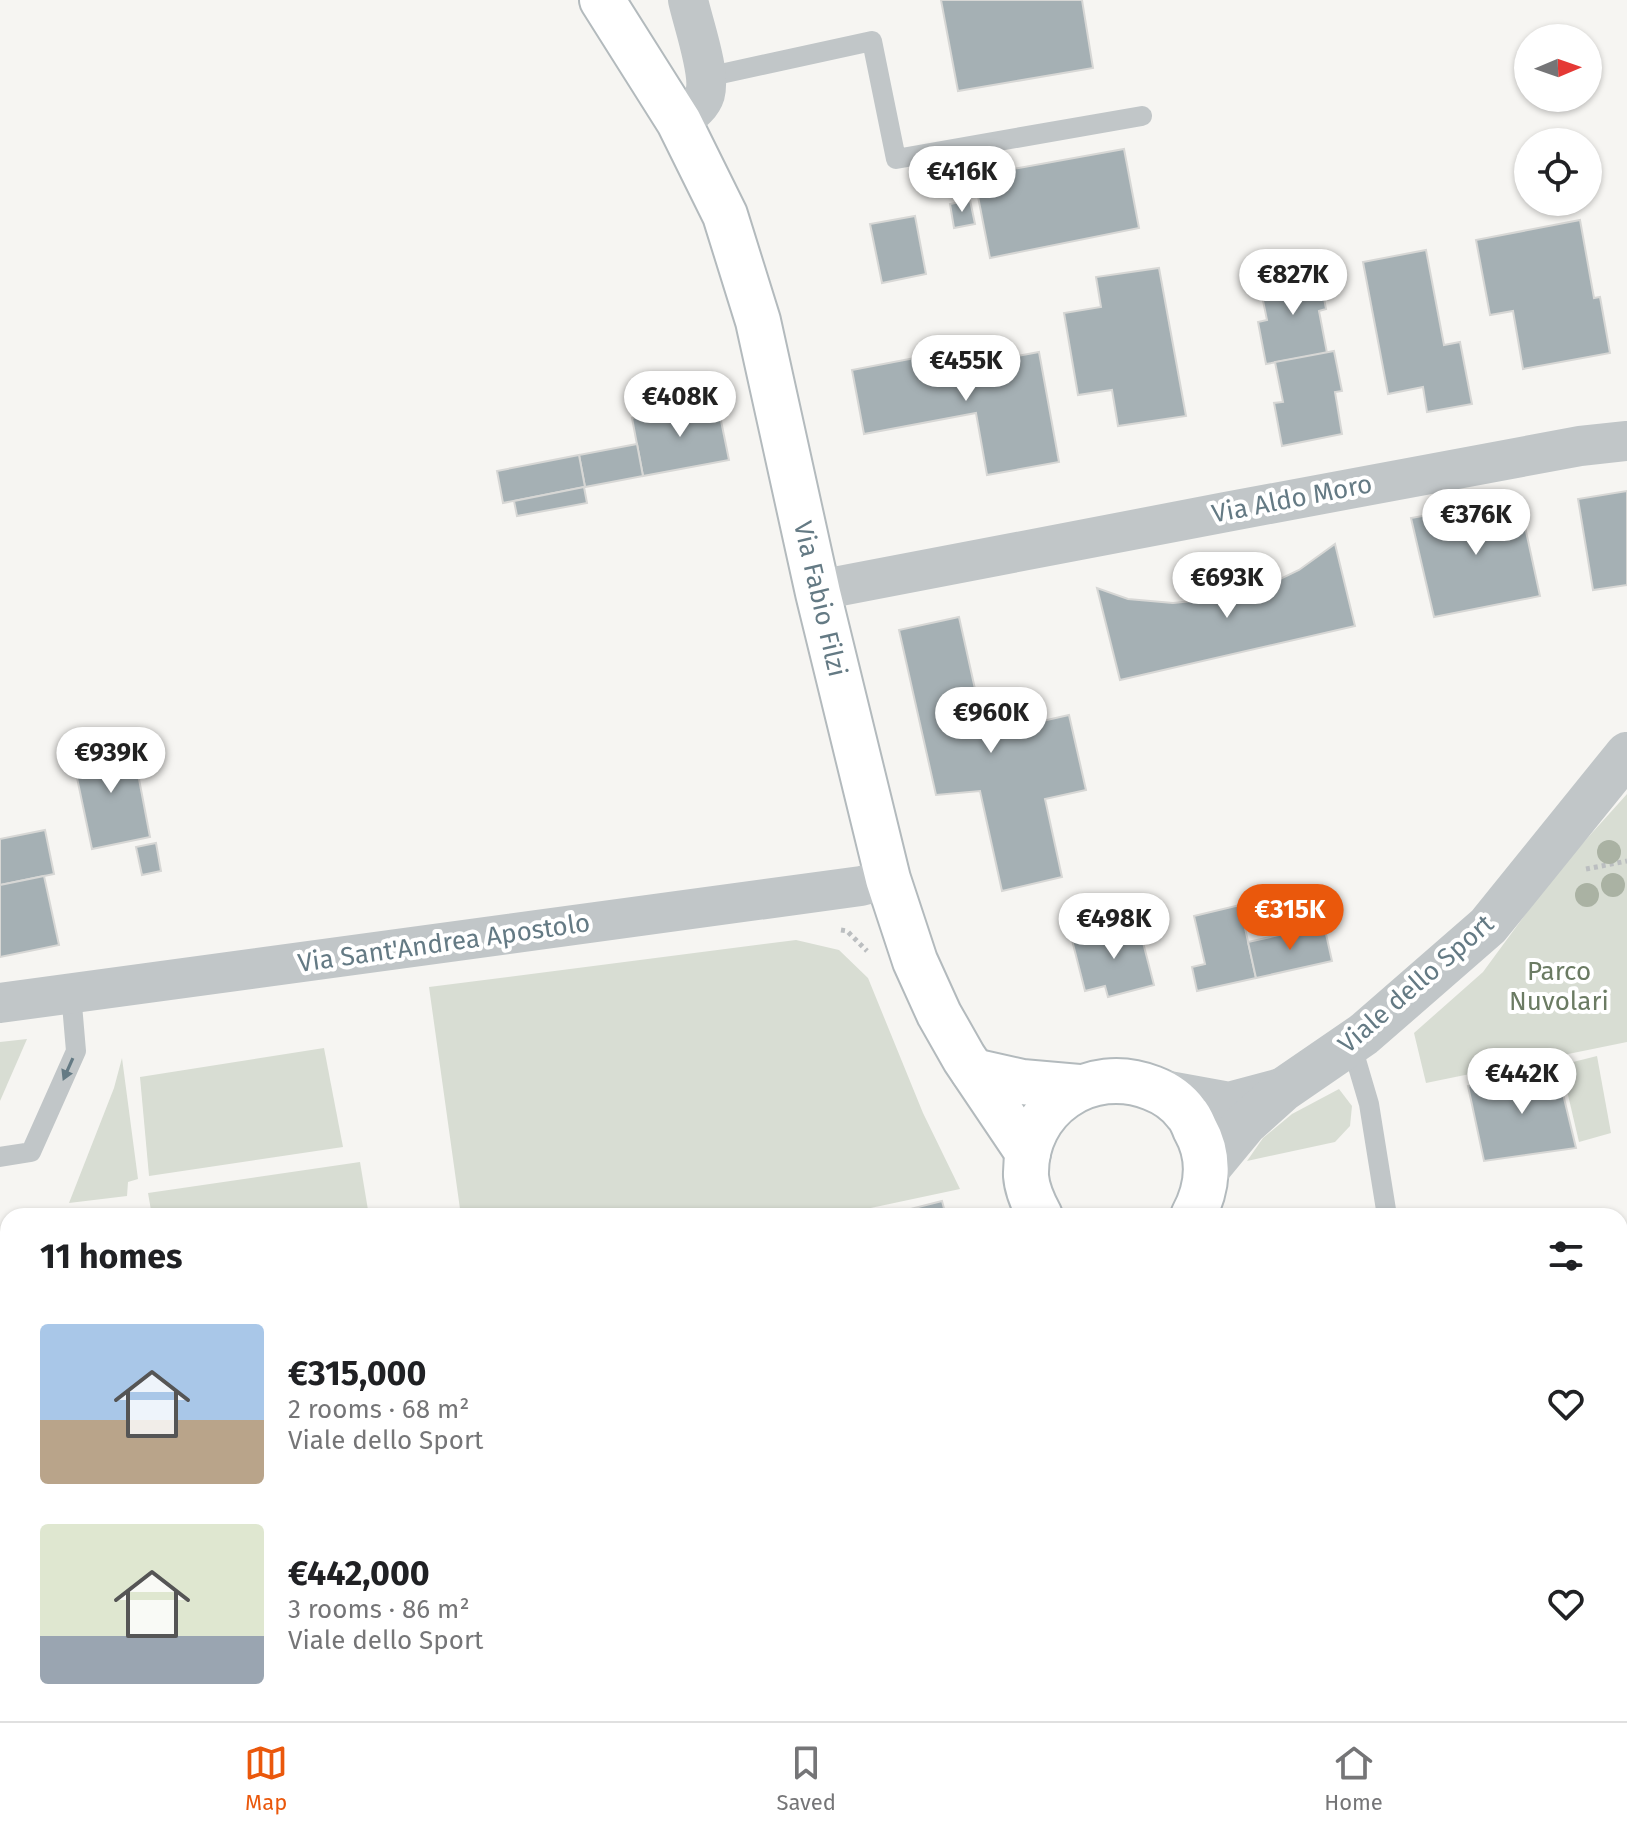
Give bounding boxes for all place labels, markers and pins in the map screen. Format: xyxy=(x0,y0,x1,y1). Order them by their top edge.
pin: €416K xyxy=(906,146,1018,214)
pin: €827K xyxy=(1237,249,1349,317)
pin: €455K xyxy=(910,335,1022,403)
pin: €408K xyxy=(624,371,736,439)
pin: €376K xyxy=(1420,489,1532,557)
pin: €693K xyxy=(1171,552,1283,620)
pin: €960K xyxy=(935,687,1047,755)
pin: €939K xyxy=(55,727,167,795)
pin: €315K xyxy=(1234,884,1346,952)
pin: €498K xyxy=(1058,893,1170,961)
pin: €442K xyxy=(1466,1048,1578,1116)

